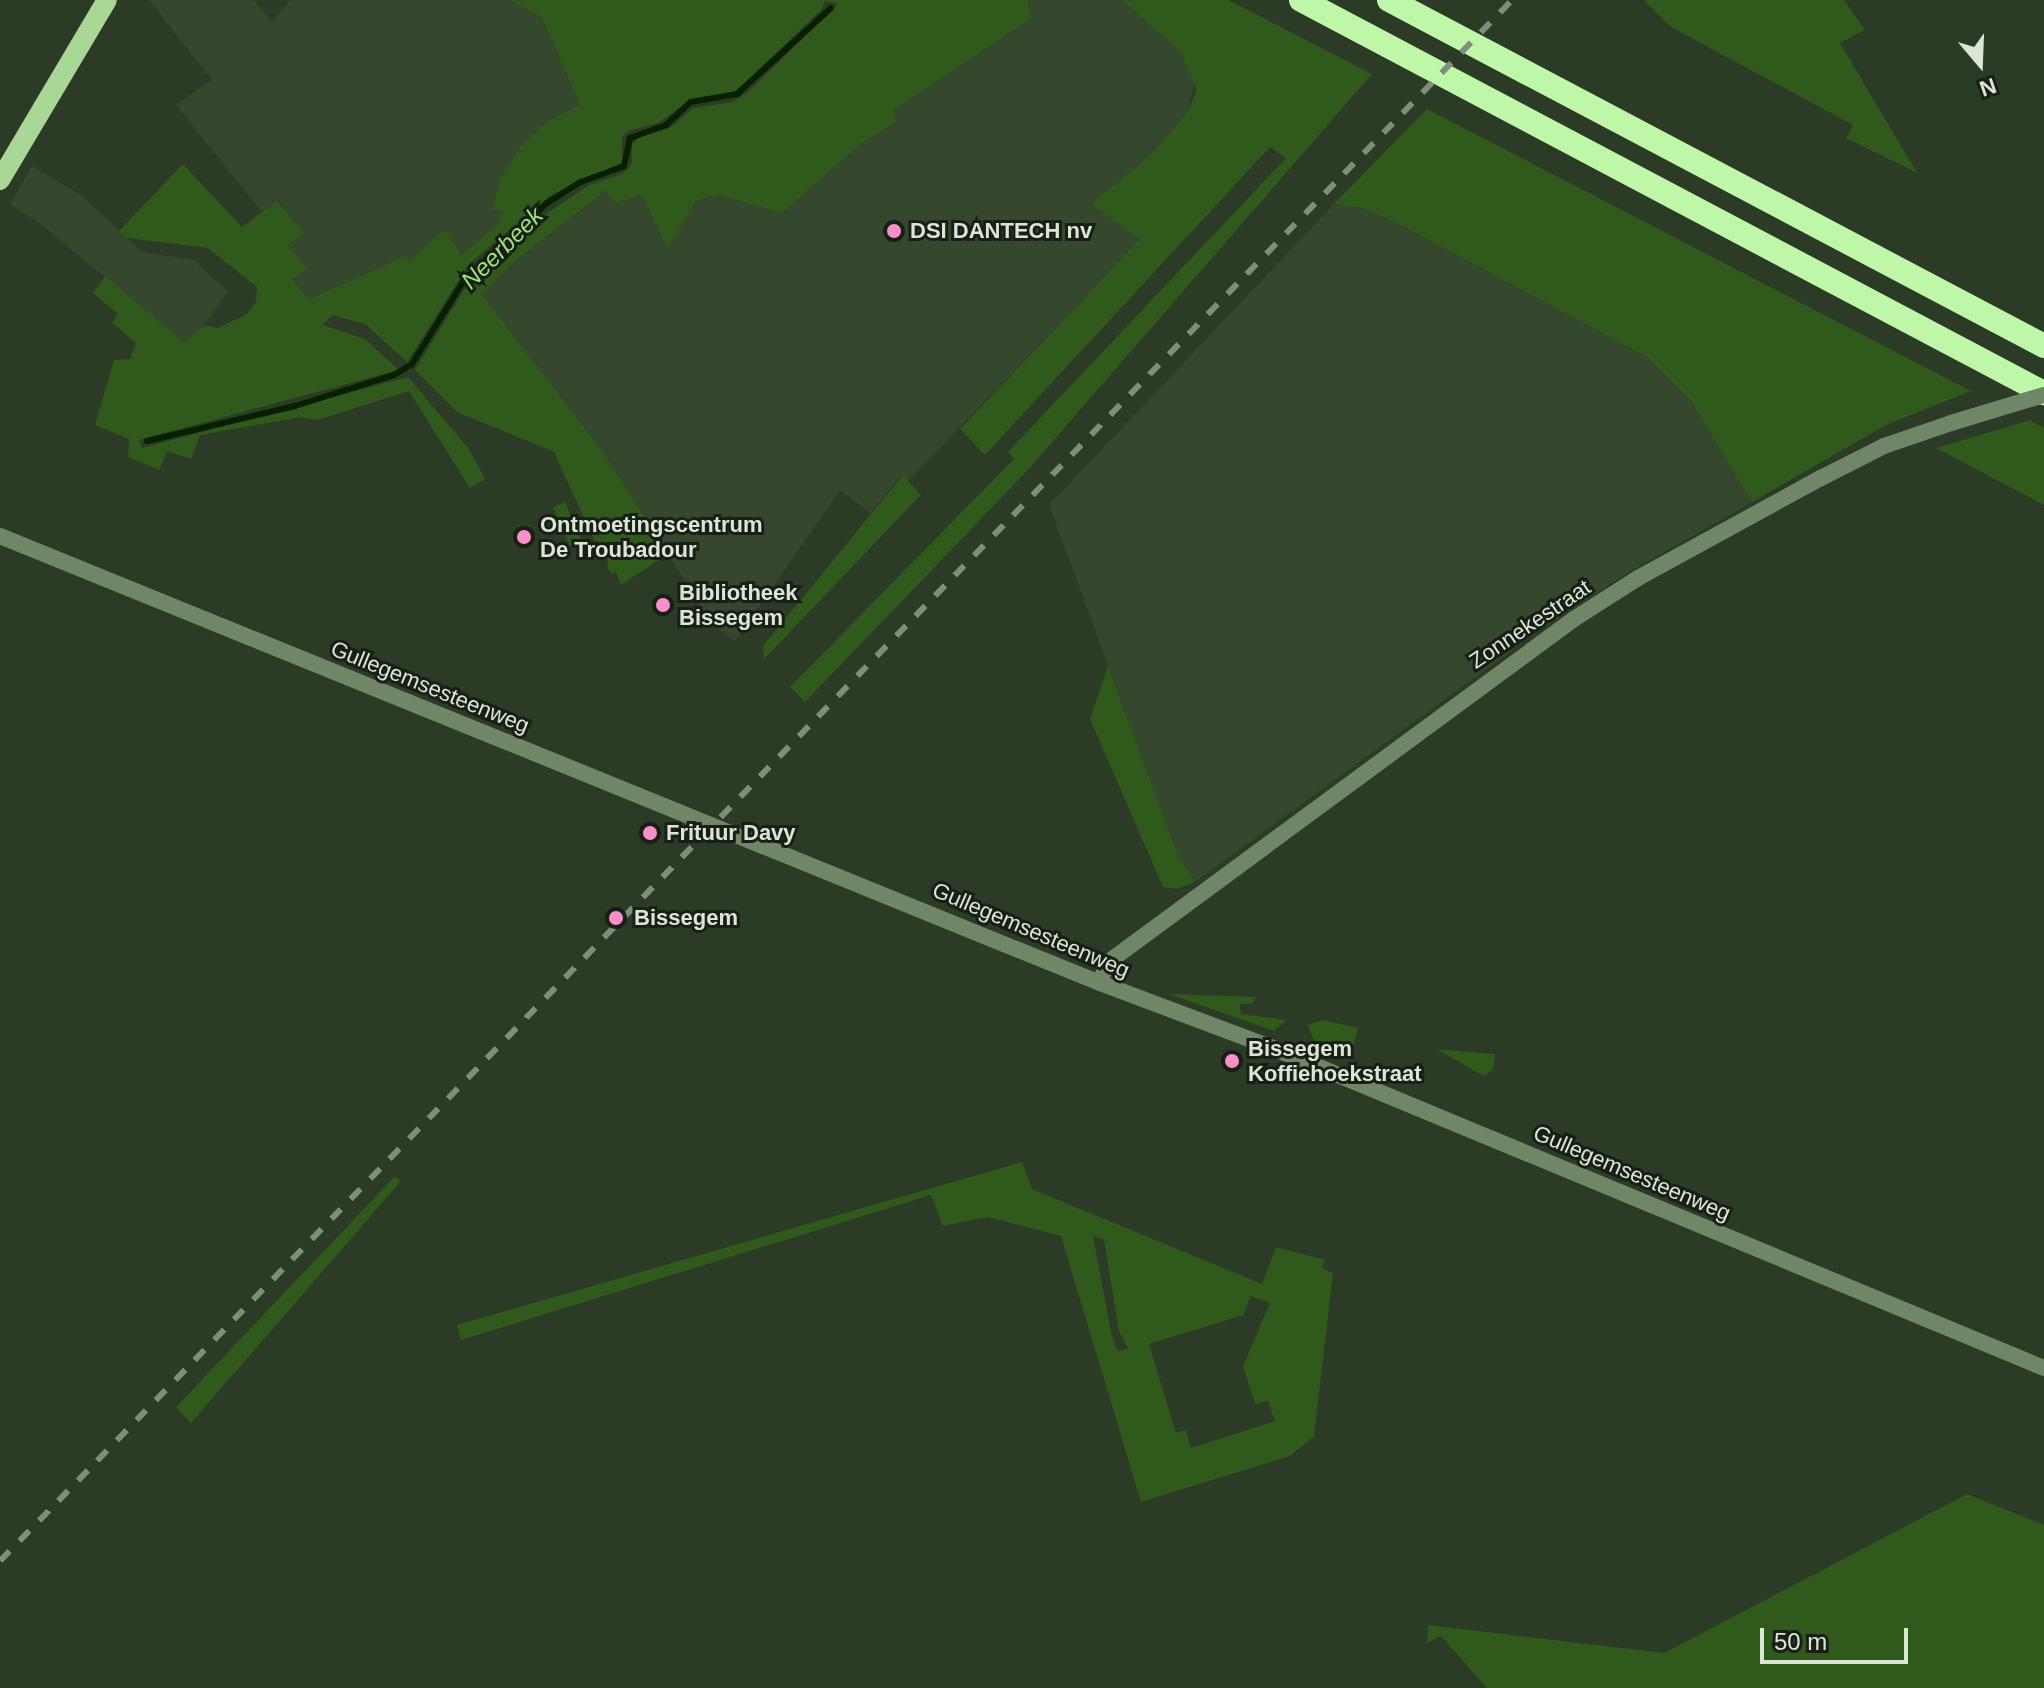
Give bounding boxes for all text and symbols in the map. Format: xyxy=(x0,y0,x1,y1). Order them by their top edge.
north arrow xyxy=(1940,24,2020,104)
text: N xyxy=(1976,73,2000,102)
water label: Neerbeek xyxy=(455,201,549,295)
place label: DSI DANTECH nv xyxy=(910,218,1092,244)
marker: DSI DANTECH nv xyxy=(885,222,903,240)
place label: Ontmoetingscentrum De Troubadour xyxy=(540,511,762,562)
marker: Ontmoetingscentrum De Troubadour xyxy=(515,528,533,546)
street label: Zonnekestraat xyxy=(1464,574,1596,674)
place label: Bibliotheek Bissegem xyxy=(679,579,798,630)
marker: Bibliotheek Bissegem xyxy=(654,596,672,614)
street label: Gullegemsesteenweg xyxy=(327,635,533,739)
place label: Frituur Davy xyxy=(666,820,796,846)
marker: Frituur Davy xyxy=(641,824,659,842)
street label: Gullegemsesteenweg xyxy=(928,877,1134,983)
place label: Bissegem xyxy=(634,905,738,931)
marker: Bissegem xyxy=(605,907,627,929)
place label: Bissegem Koffiehoekstraat xyxy=(1248,1035,1422,1086)
marker: Bissegem Koffiehoekstraat xyxy=(1223,1052,1241,1070)
street label: Gullegemsesteenweg xyxy=(1529,1120,1735,1226)
scale bar xyxy=(1764,1612,1912,1662)
text: 50 m xyxy=(1774,1628,1827,1655)

